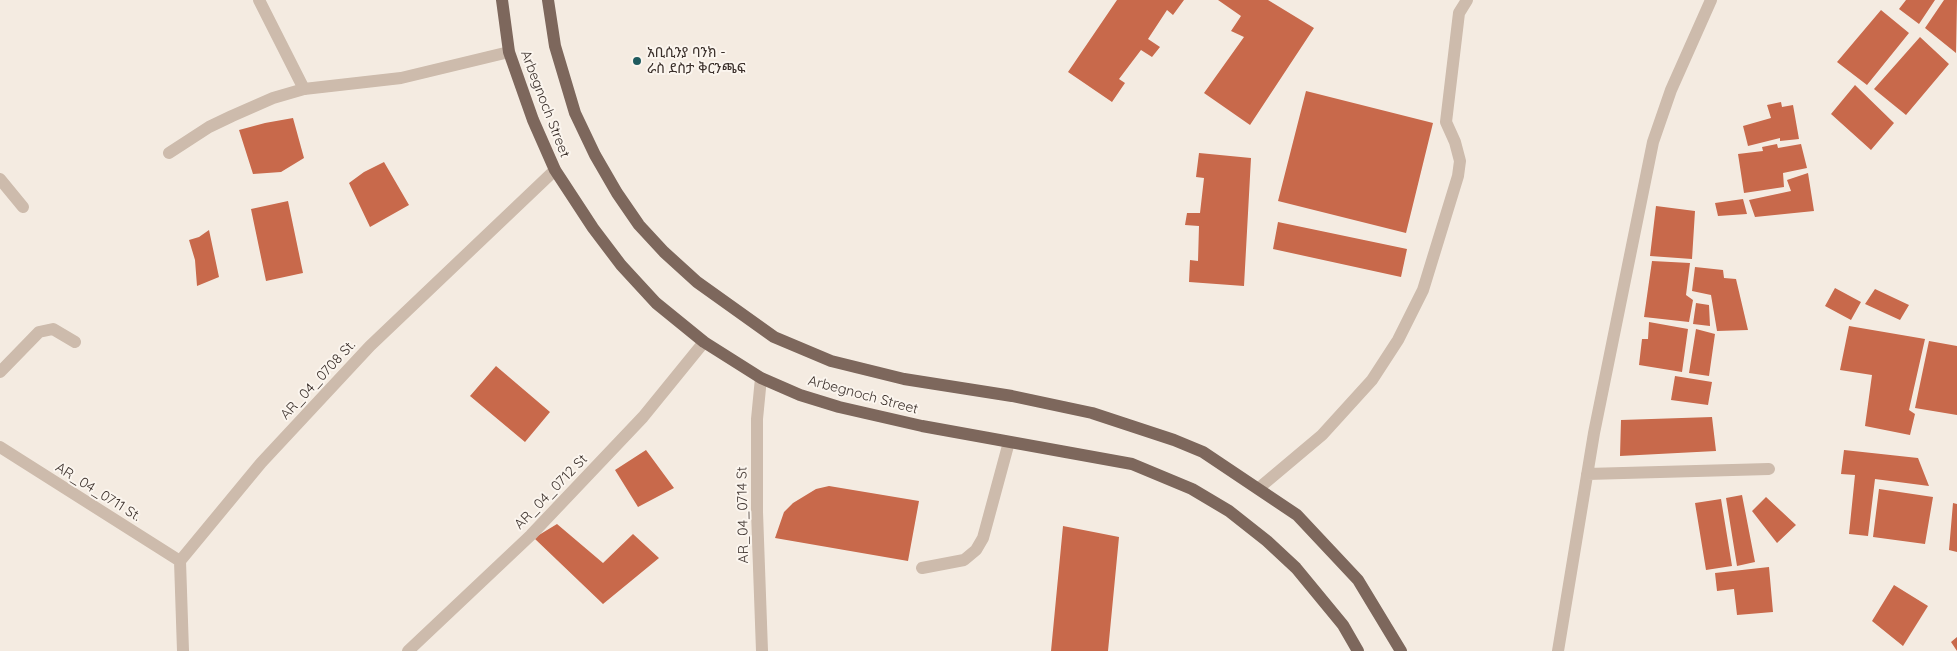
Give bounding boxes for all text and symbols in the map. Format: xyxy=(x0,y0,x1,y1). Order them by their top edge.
place label: አቢሲንያ ባንክ - ራስ ደስታ ቅርንጫፍ xyxy=(647,45,746,78)
street label: Arbegnoch Street xyxy=(517,48,573,160)
marker: አቢሲንያ ባንክ - ራስ ደስታ ቅርንጫፍ xyxy=(631,55,643,67)
street label: AR_04_0708 St. xyxy=(277,337,359,423)
street label: Arbegnoch Street xyxy=(806,372,920,418)
street label: AR_04_0712 St xyxy=(511,451,591,533)
street label: AR_04_0711 St. xyxy=(52,459,144,525)
street label: AR_04_0714 St xyxy=(734,466,752,564)

